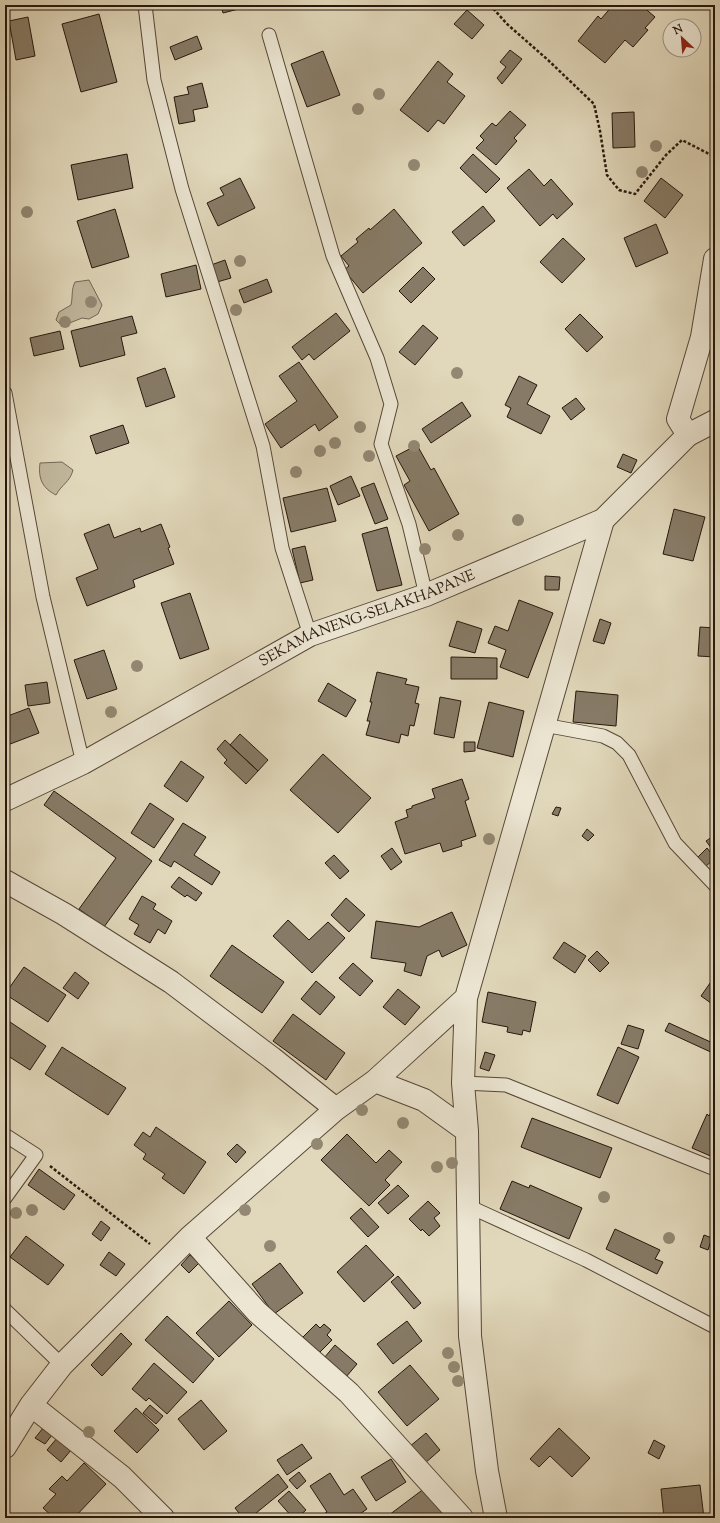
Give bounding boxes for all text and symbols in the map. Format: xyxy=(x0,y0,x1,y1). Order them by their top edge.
north arrow xyxy=(662,18,702,58)
text: N xyxy=(670,21,686,39)
street label: SEKAMANENG-SELAKHAPANE xyxy=(255,565,478,672)

